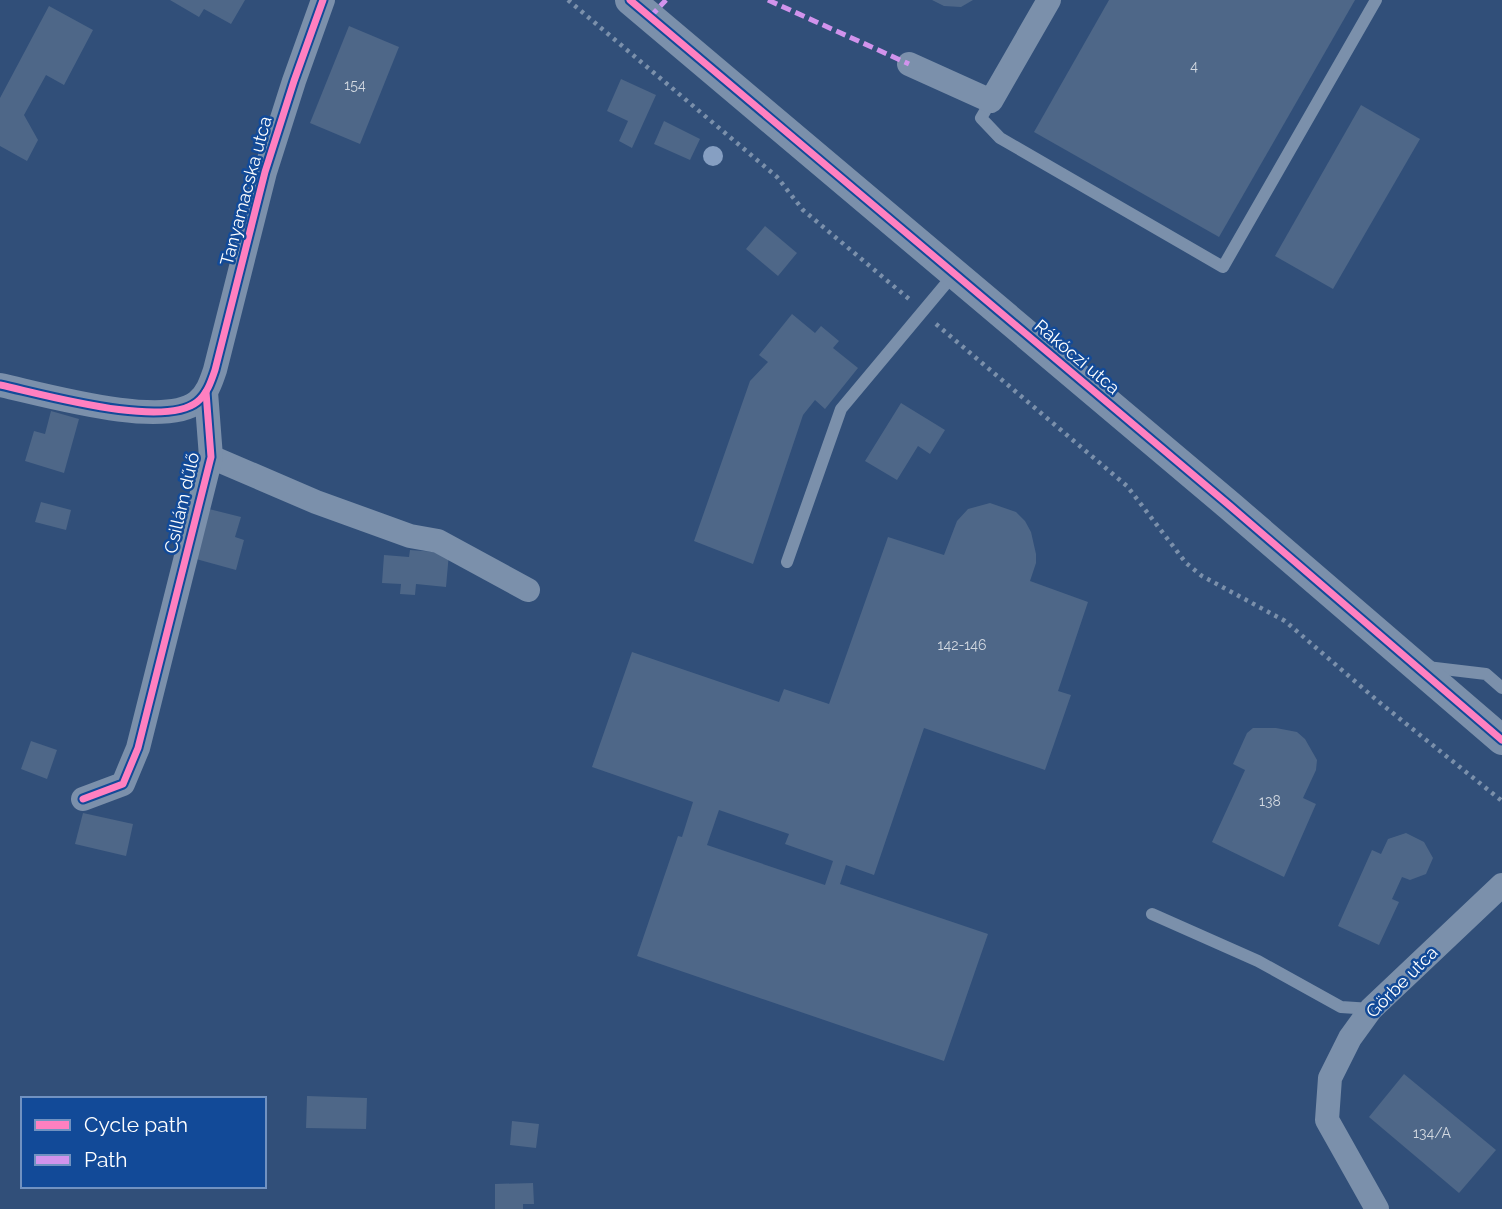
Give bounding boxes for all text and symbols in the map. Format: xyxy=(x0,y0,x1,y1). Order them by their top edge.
house number: 4 xyxy=(1190,58,1198,74)
house number: 154 xyxy=(344,77,366,93)
street label: Tanyamacska utca xyxy=(215,114,276,268)
street label: Rákóczi utca xyxy=(1030,315,1124,398)
street label: Csillám dűlő xyxy=(160,450,203,556)
house number: 142-146 xyxy=(938,637,986,653)
house number: 138 xyxy=(1259,793,1281,809)
street label: Görbe utca xyxy=(1362,942,1442,1022)
legend xyxy=(21,1097,266,1188)
text: Cycle path xyxy=(84,1112,188,1137)
house number: 134/A xyxy=(1413,1125,1451,1141)
text: Path xyxy=(84,1147,128,1172)

